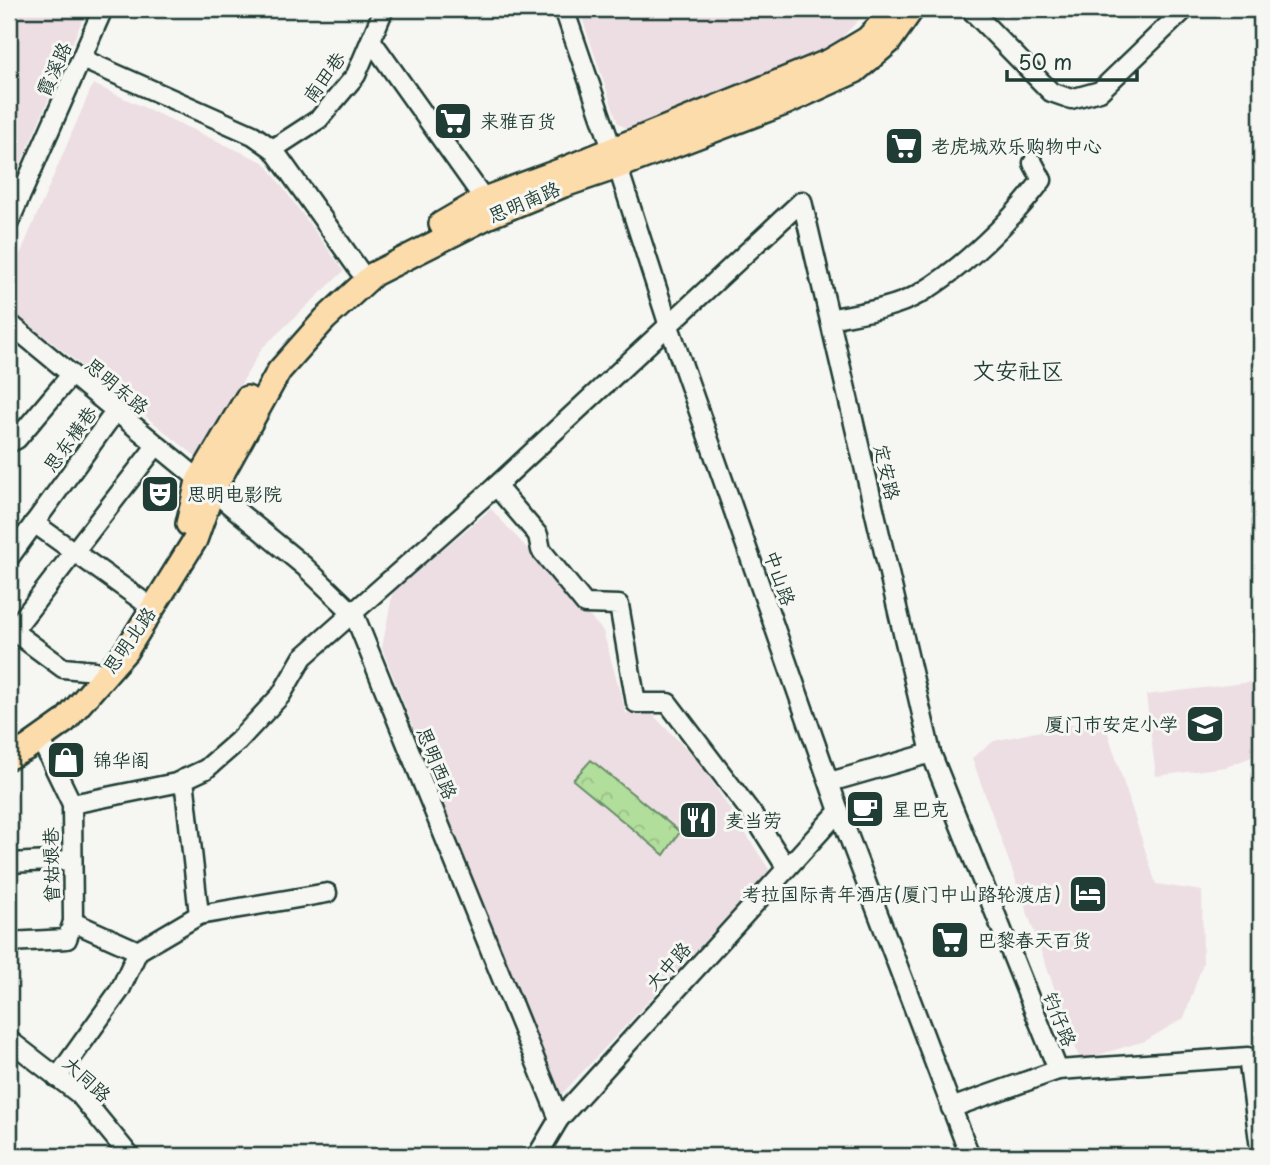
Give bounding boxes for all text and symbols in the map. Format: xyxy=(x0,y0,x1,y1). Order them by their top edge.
street label: 霞溪路 xyxy=(29,37,77,100)
scale bar xyxy=(1007,38,1137,82)
street label: 南田巷 xyxy=(295,45,351,108)
text: 50 m xyxy=(1018,45,1072,77)
supermarket icon: 来雅百货 xyxy=(432,100,474,142)
place label: 来雅百货 xyxy=(480,106,556,134)
supermarket icon: 老虎城欢乐购物中心 xyxy=(883,125,925,167)
place label: 老虎城欢乐购物中心 xyxy=(931,131,1102,159)
street label: 思明南路 xyxy=(483,173,564,229)
street label: 思明东路 xyxy=(80,350,156,420)
district label: 文安社区 xyxy=(972,352,1064,387)
street label: 思东横巷 xyxy=(36,399,103,477)
street label: 定安路 xyxy=(868,441,908,503)
theatre icon: 思明电影院 xyxy=(139,473,181,515)
place label: 思明电影院 xyxy=(187,479,282,507)
street label: 中山路 xyxy=(758,546,803,609)
street label: 思明北路 xyxy=(95,600,161,679)
school or university icon: 厦门市安定小学 xyxy=(1184,703,1226,745)
place label: 厦门市安定小学 xyxy=(1045,709,1178,737)
street label: 思明西路 xyxy=(411,722,465,803)
shop icon: 锦华阁 xyxy=(45,739,87,781)
place label: 锦华阁 xyxy=(93,745,150,773)
cafe icon: 星巴克 xyxy=(844,788,886,830)
place label: 星巴克 xyxy=(892,794,949,822)
restaurant icon: 麦当劳 xyxy=(677,799,719,841)
place label: 麦当劳 xyxy=(725,805,782,833)
street label: 曾姑娘巷 xyxy=(35,827,65,903)
hotel icon: 考拉国际青年酒店(厦门中山路轮渡店) xyxy=(1067,873,1109,915)
place label: 考拉国际青年酒店(厦门中山路轮渡店) xyxy=(742,879,1061,907)
supermarket icon: 巴黎春天百货 xyxy=(929,919,971,961)
place label: 巴黎春天百货 xyxy=(977,925,1091,953)
street label: 大中路 xyxy=(638,935,697,996)
street label: 钓仔路 xyxy=(1037,987,1085,1050)
street label: 大同路 xyxy=(57,1049,118,1108)

